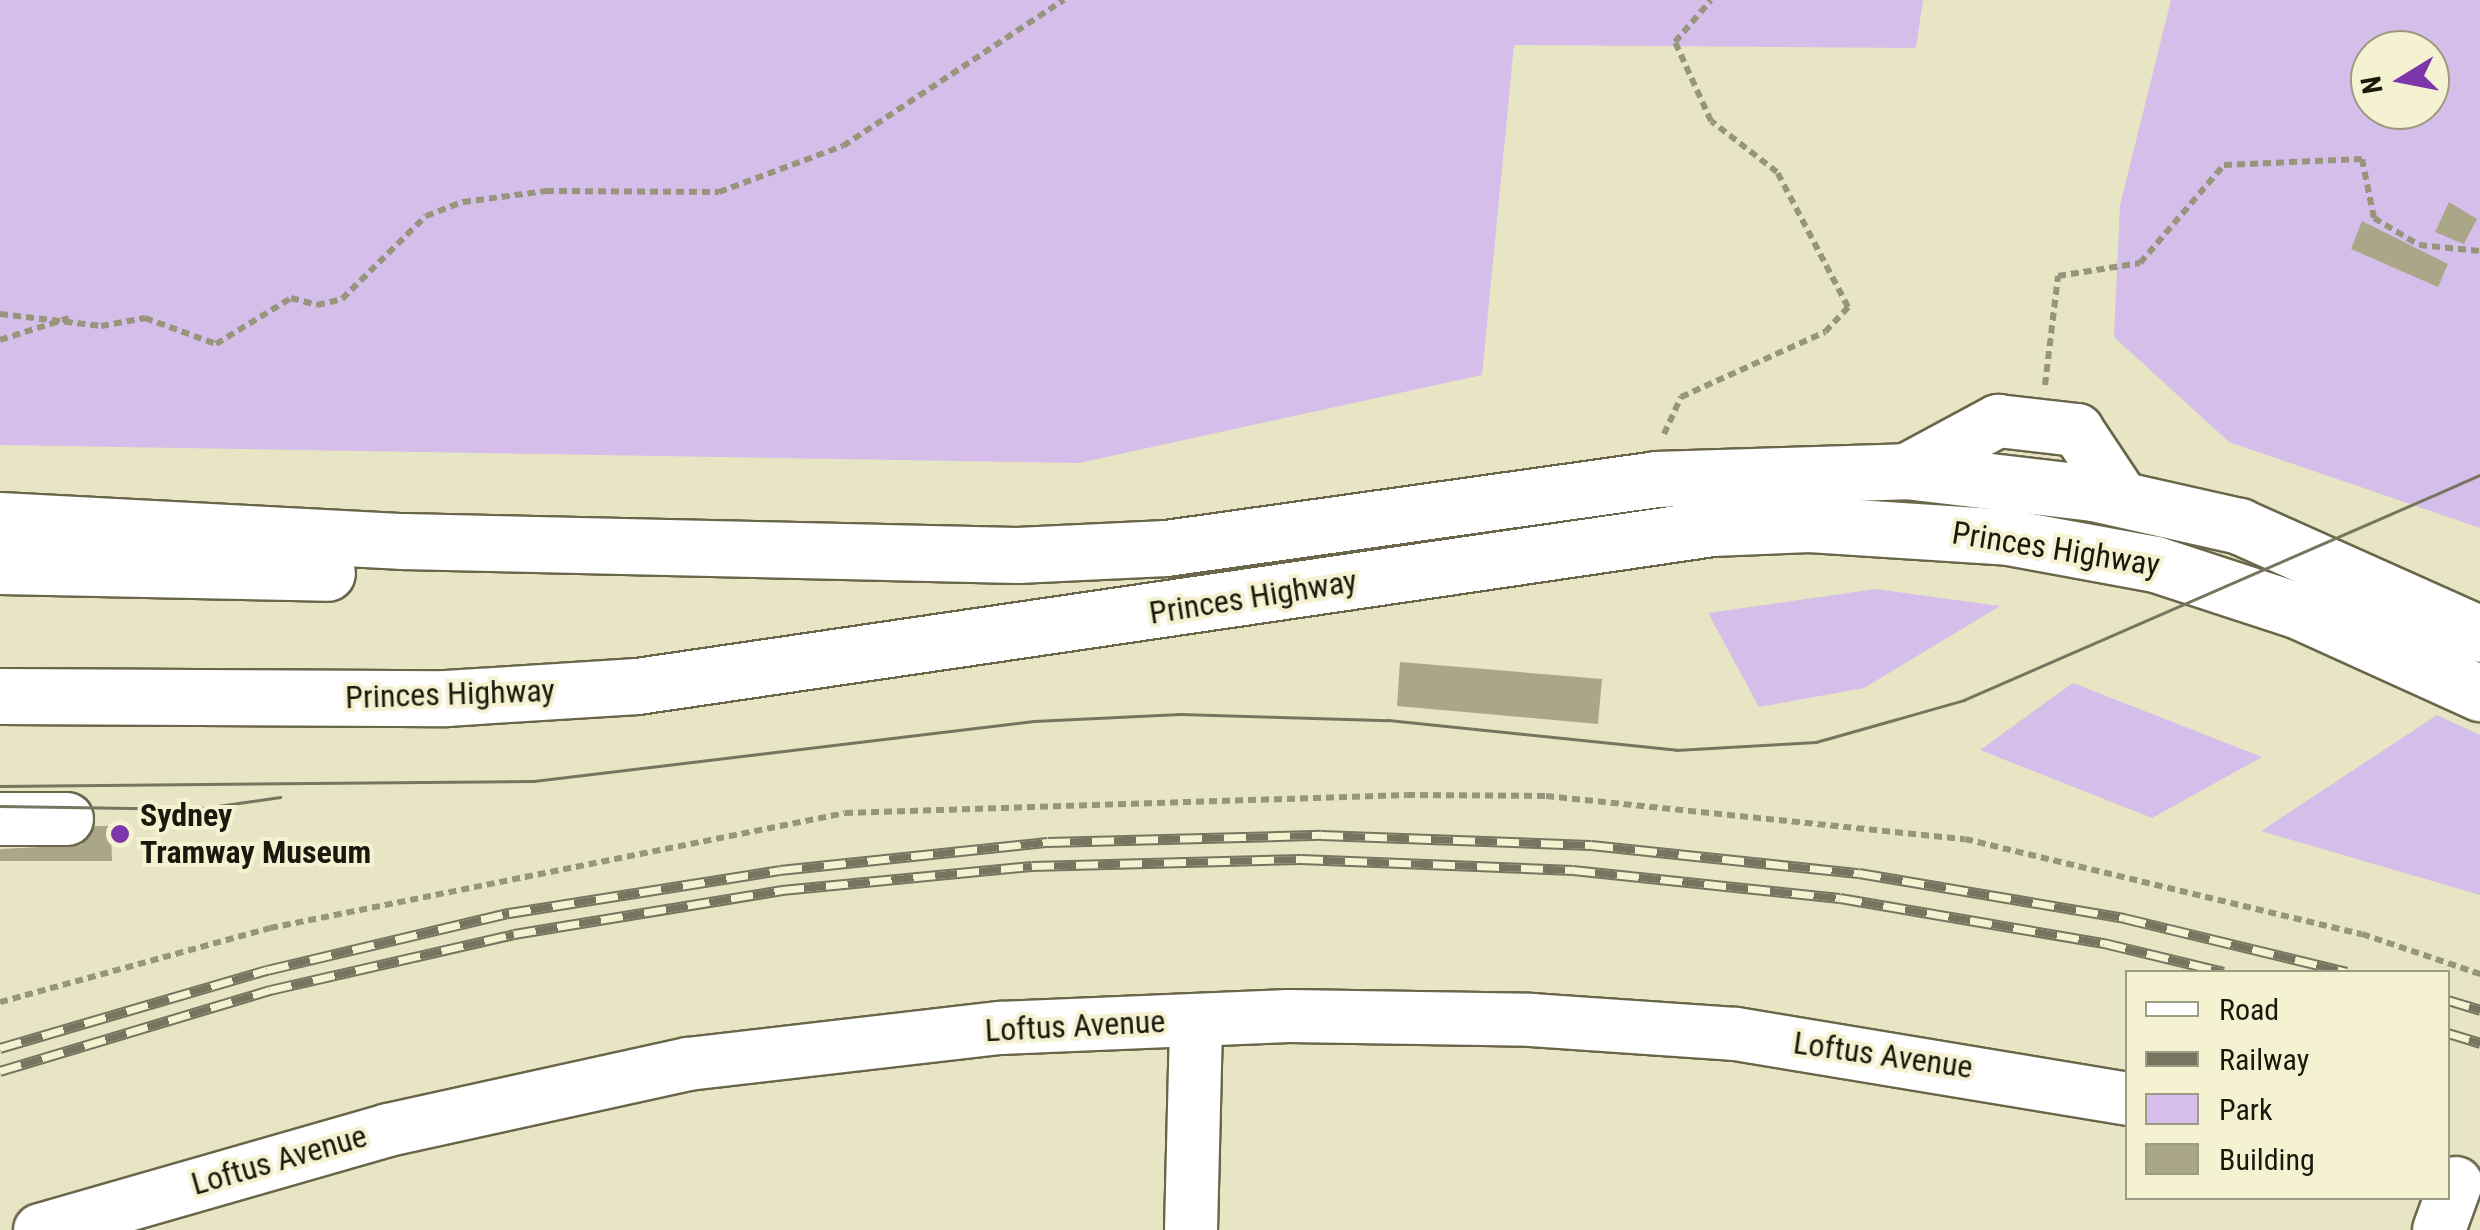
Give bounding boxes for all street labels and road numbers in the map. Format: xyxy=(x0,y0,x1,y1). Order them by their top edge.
street label: Princes Highway xyxy=(1949,514,2163,584)
street label: Princes Highway xyxy=(1146,562,1360,632)
street label: Princes Highway xyxy=(345,671,555,717)
street label: Loftus Avenue xyxy=(984,1002,1166,1050)
street label: Loftus Avenue xyxy=(1791,1023,1975,1087)
street label: Loftus Avenue xyxy=(187,1117,371,1203)

